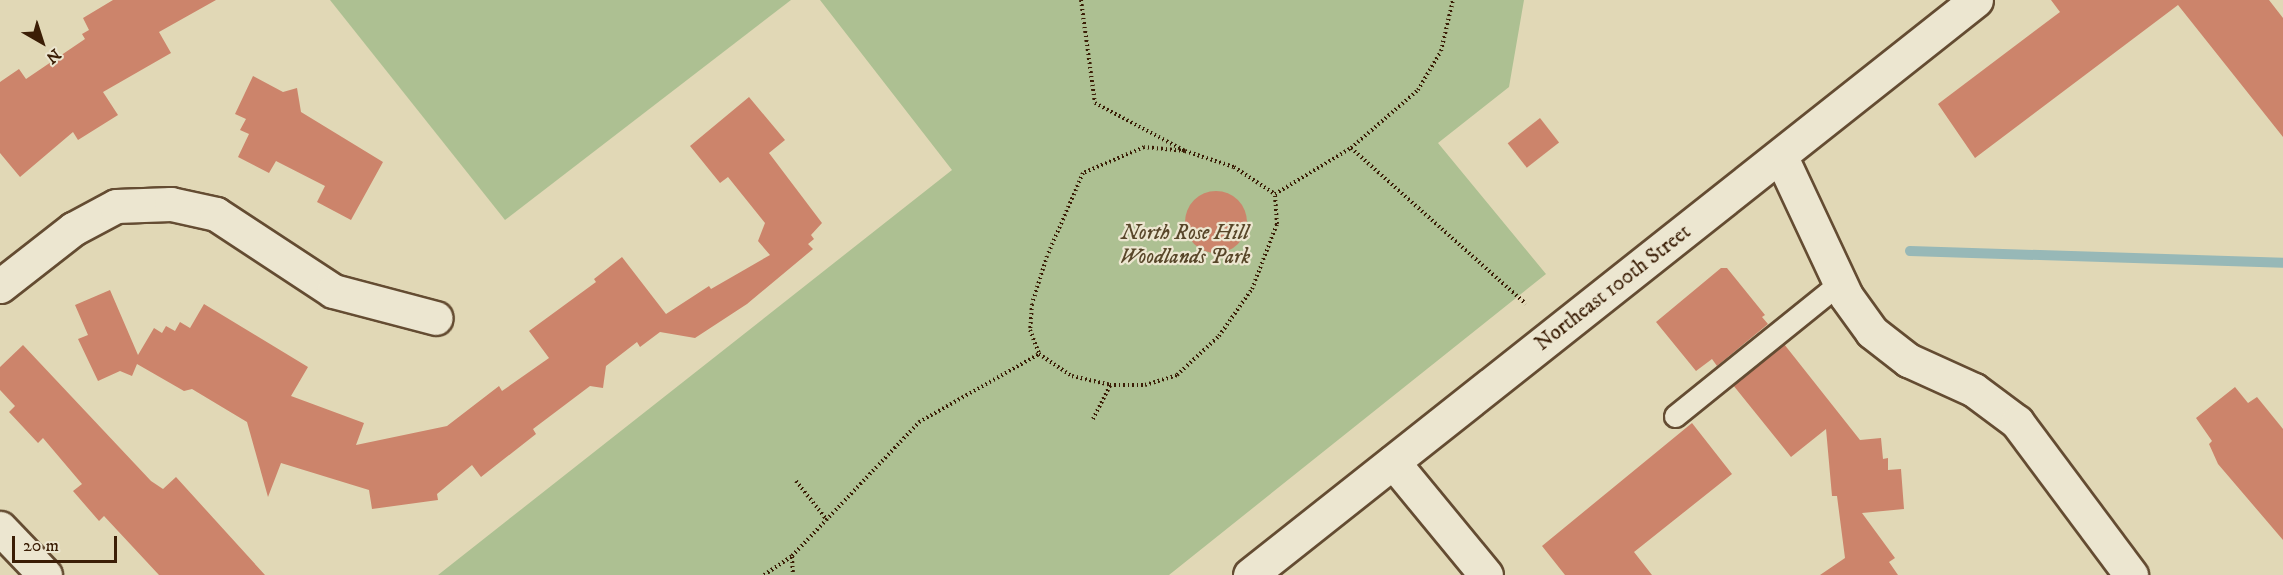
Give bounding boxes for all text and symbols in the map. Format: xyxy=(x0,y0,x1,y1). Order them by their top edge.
north arrow xyxy=(12,12,72,72)
text: N xyxy=(42,44,65,68)
street label: Northeast 100th Street xyxy=(1530,219,1696,357)
park label: North Rose Hill Woodlands Park xyxy=(1120,220,1250,270)
scale bar xyxy=(15,524,120,562)
text: 20 m xyxy=(23,535,59,557)

